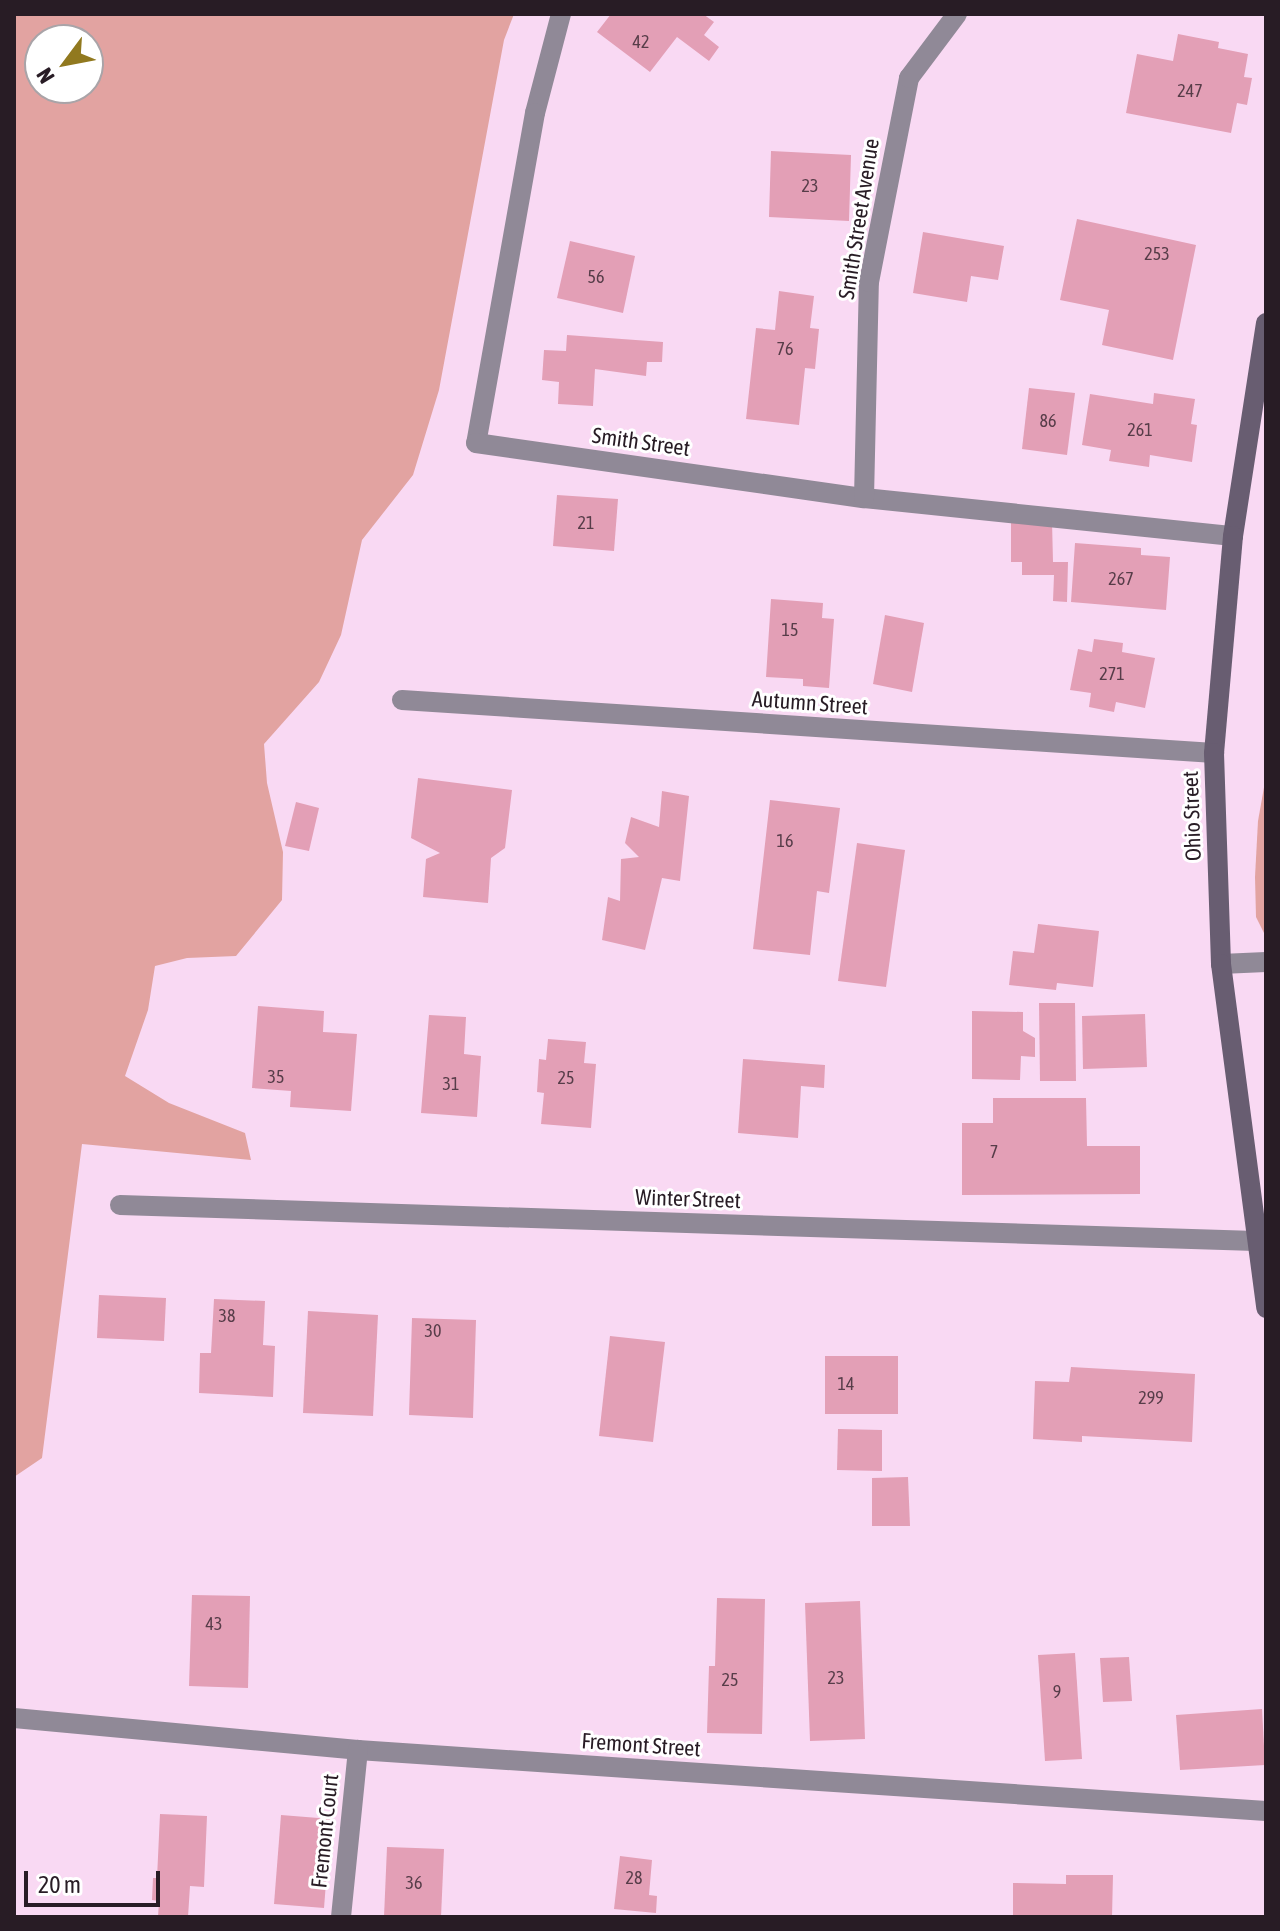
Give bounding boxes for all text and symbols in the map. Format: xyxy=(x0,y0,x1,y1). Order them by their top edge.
north arrow xyxy=(24,24,104,104)
house number: 42 xyxy=(633,31,649,53)
text: N xyxy=(31,63,60,88)
house number: 247 xyxy=(1177,80,1203,102)
street label: Smith Street Avenue xyxy=(833,137,885,301)
house number: 23 xyxy=(802,175,818,197)
house number: 253 xyxy=(1144,243,1170,265)
house number: 56 xyxy=(588,266,604,288)
house number: 76 xyxy=(777,338,793,360)
house number: 86 xyxy=(1040,410,1056,432)
house number: 261 xyxy=(1127,419,1153,441)
street label: Smith Street xyxy=(590,422,692,462)
house number: 21 xyxy=(578,512,594,534)
house number: 267 xyxy=(1108,568,1134,590)
house number: 15 xyxy=(782,619,798,641)
house number: 271 xyxy=(1099,663,1125,685)
street label: Autumn Street xyxy=(751,686,869,720)
street label: Ohio Street xyxy=(1177,770,1207,862)
house number: 16 xyxy=(777,830,793,852)
house number: 35 xyxy=(268,1066,284,1088)
house number: 25 xyxy=(558,1067,574,1089)
house number: 31 xyxy=(443,1073,459,1095)
house number: 7 xyxy=(990,1141,998,1163)
street label: Winter Street xyxy=(635,1184,741,1214)
house number: 38 xyxy=(219,1305,235,1327)
house number: 30 xyxy=(425,1320,441,1342)
house number: 14 xyxy=(838,1373,854,1395)
house number: 299 xyxy=(1138,1387,1164,1409)
house number: 43 xyxy=(206,1613,222,1635)
house number: 23 xyxy=(828,1667,844,1689)
house number: 25 xyxy=(722,1669,738,1691)
house number: 9 xyxy=(1053,1681,1061,1703)
street label: Fremont Street xyxy=(581,1728,701,1762)
street label: Fremont Court xyxy=(306,1773,344,1889)
scale bar xyxy=(28,1855,164,1905)
house number: 28 xyxy=(626,1867,642,1889)
text: 20 m xyxy=(38,1871,81,1898)
house number: 36 xyxy=(406,1872,422,1894)

